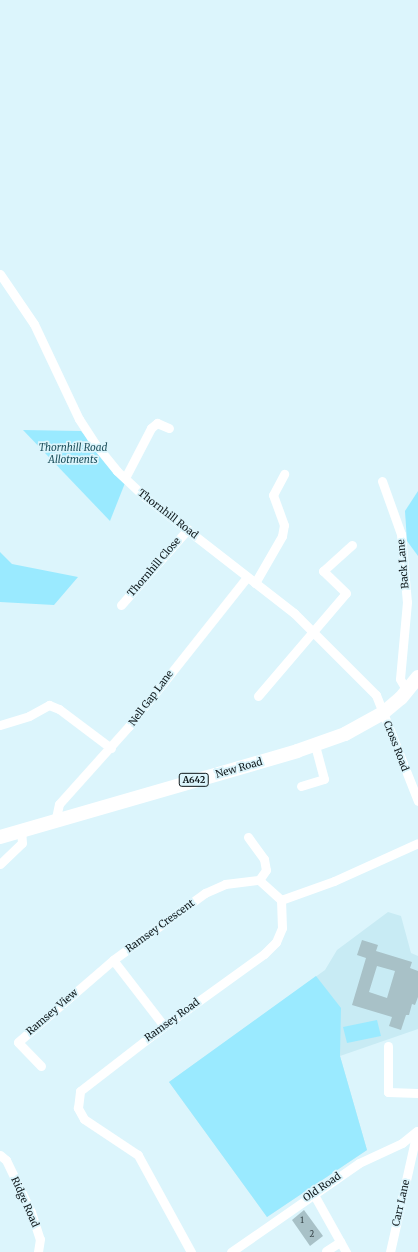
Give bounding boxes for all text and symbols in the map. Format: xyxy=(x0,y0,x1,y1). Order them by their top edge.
park label: Thornhill Road Allotments xyxy=(39,441,107,464)
street label: Thornhill Road xyxy=(135,487,201,541)
street label: Thornhill Close xyxy=(125,535,183,599)
street label: Back Lane xyxy=(395,539,411,589)
street label: Nell Gap Lane xyxy=(126,668,176,728)
street label: Cross Road xyxy=(381,719,411,773)
street label: New Road xyxy=(214,756,264,780)
road number: A642 xyxy=(178,773,210,787)
street label: Ramsey Crescent xyxy=(123,897,197,955)
street label: Ramsey View xyxy=(24,986,80,1038)
street label: Ramsey Road xyxy=(142,996,202,1044)
street label: Old Road xyxy=(301,1170,343,1204)
street label: Ridge Road xyxy=(9,1175,41,1229)
street label: Carr Lane xyxy=(390,1179,412,1227)
house number: 1 xyxy=(300,1216,304,1226)
house number: 2 xyxy=(310,1230,314,1240)

